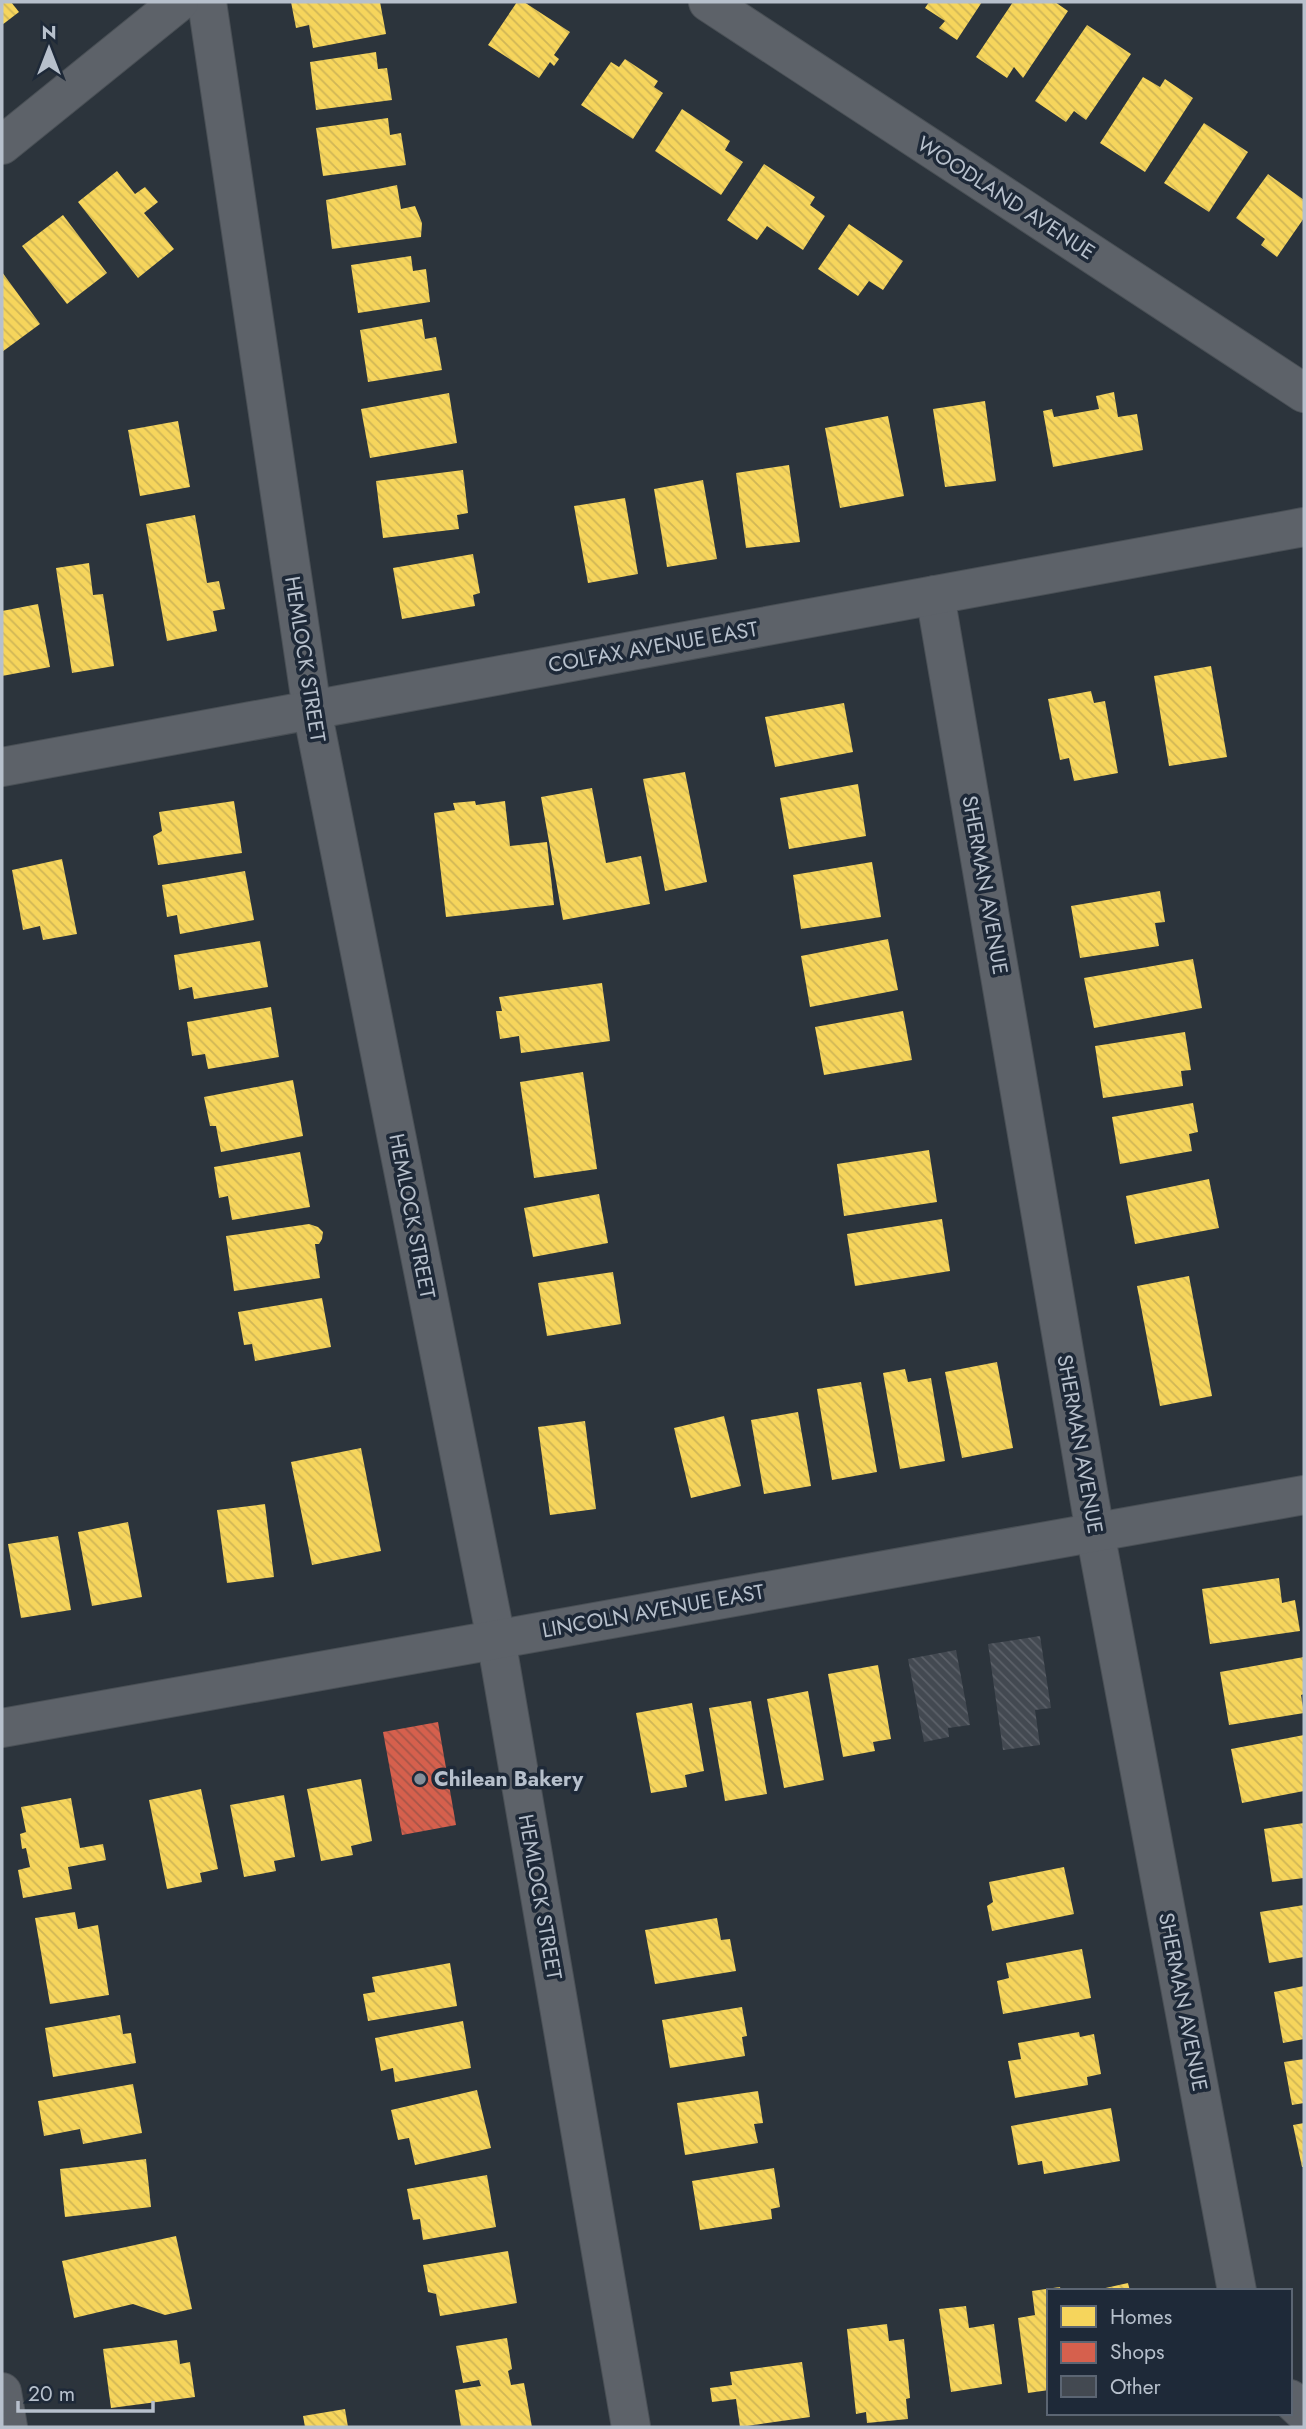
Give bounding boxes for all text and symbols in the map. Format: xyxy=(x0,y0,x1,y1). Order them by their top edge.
north arrow xyxy=(14,14,84,84)
text: N xyxy=(41,19,57,46)
street label: WOODLAND AVENUE xyxy=(911,129,1101,267)
street label: HEMLOCK STREET xyxy=(277,574,333,744)
street label: COLFAX AVENUE EAST xyxy=(546,614,760,680)
street label: SHERMAN AVENUE xyxy=(954,793,1016,977)
street label: HEMLOCK STREET xyxy=(381,1131,443,1301)
street label: SHERMAN AVENUE xyxy=(1049,1352,1111,1536)
street label: LINCOLN AVENUE EAST xyxy=(540,1577,767,1645)
place label: Chilean Bakery xyxy=(434,1764,584,1794)
marker: Chilean Bakery xyxy=(412,1771,428,1787)
street label: HEMLOCK STREET xyxy=(511,1812,569,1982)
street label: SHERMAN AVENUE xyxy=(1151,1910,1215,2094)
legend xyxy=(1047,2289,1292,2415)
text: Homes xyxy=(1110,2302,1172,2332)
text: Shops xyxy=(1110,2337,1164,2367)
scale bar xyxy=(18,2370,152,2414)
text: Other xyxy=(1110,2372,1161,2402)
text: 20 m xyxy=(28,2379,75,2409)

